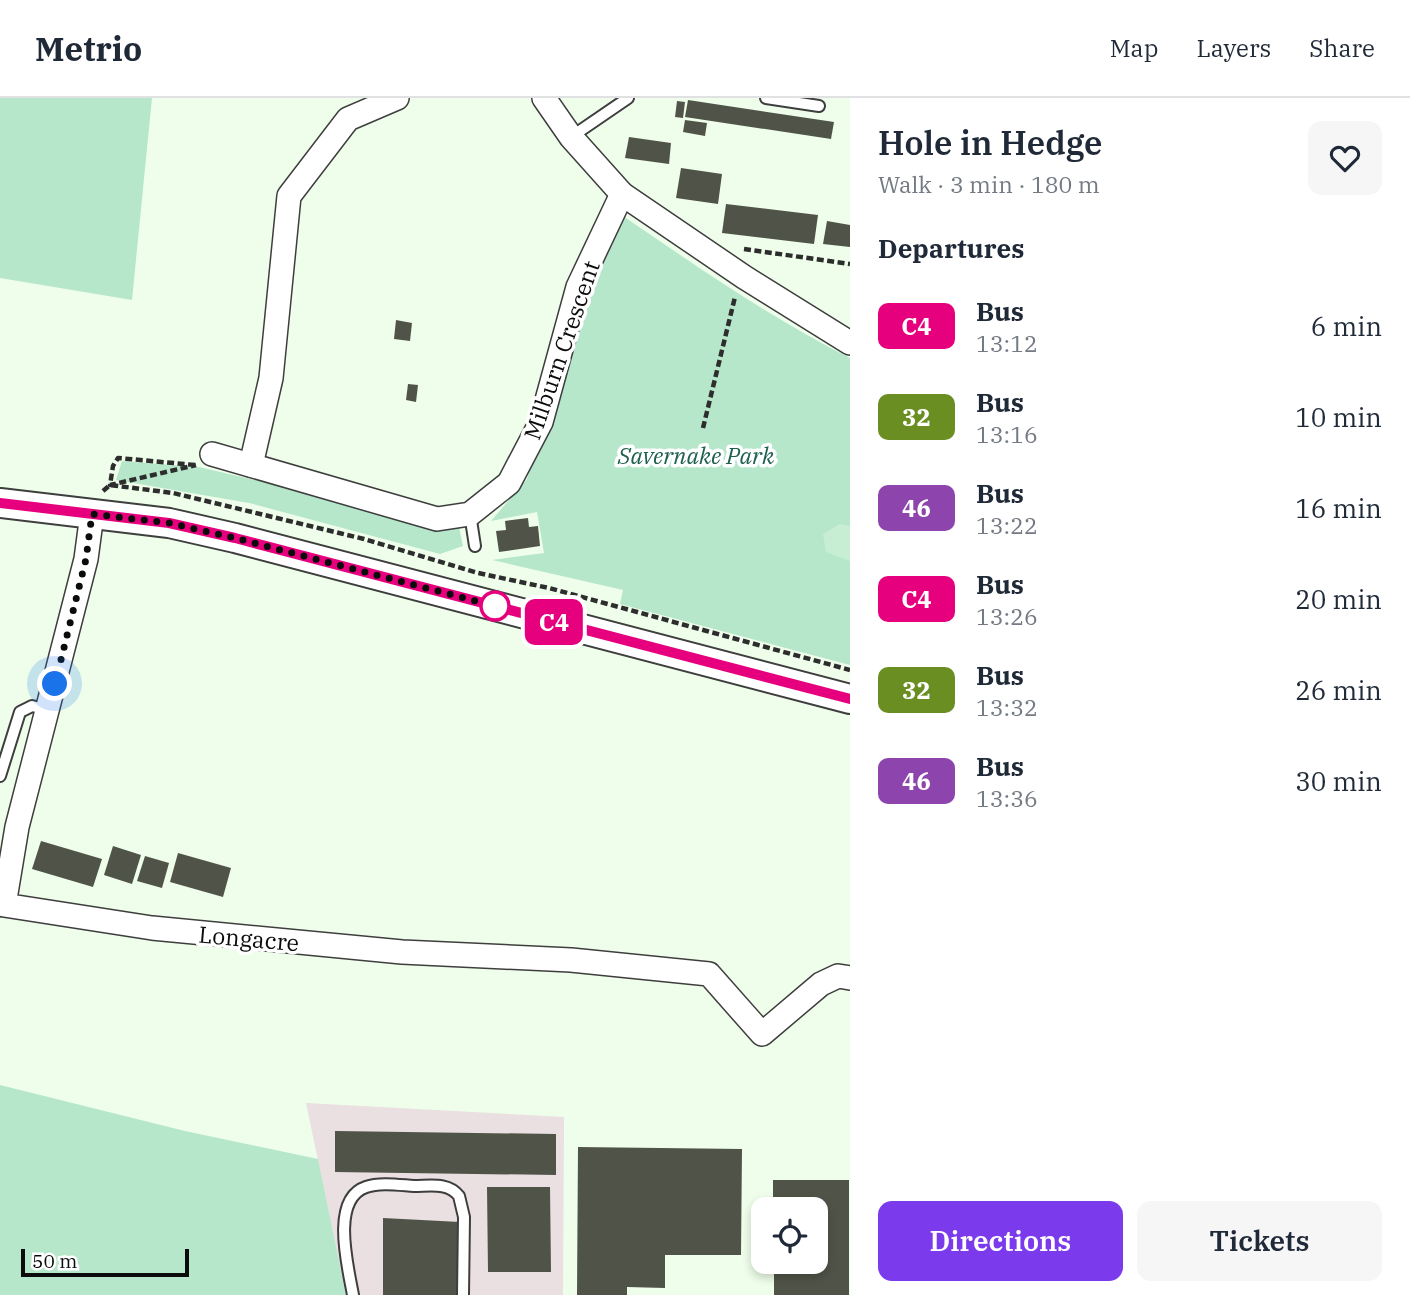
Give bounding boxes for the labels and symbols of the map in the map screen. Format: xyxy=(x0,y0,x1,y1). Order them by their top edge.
street label: Milburn Crescent xyxy=(516,256,606,444)
park label: Savernake Park xyxy=(617,440,775,470)
unlabelled marker xyxy=(480,591,510,621)
line badge: C4 xyxy=(522,599,586,645)
your location xyxy=(37,666,72,701)
street label: Longacre xyxy=(198,919,300,957)
scale bar xyxy=(21,1246,189,1278)

